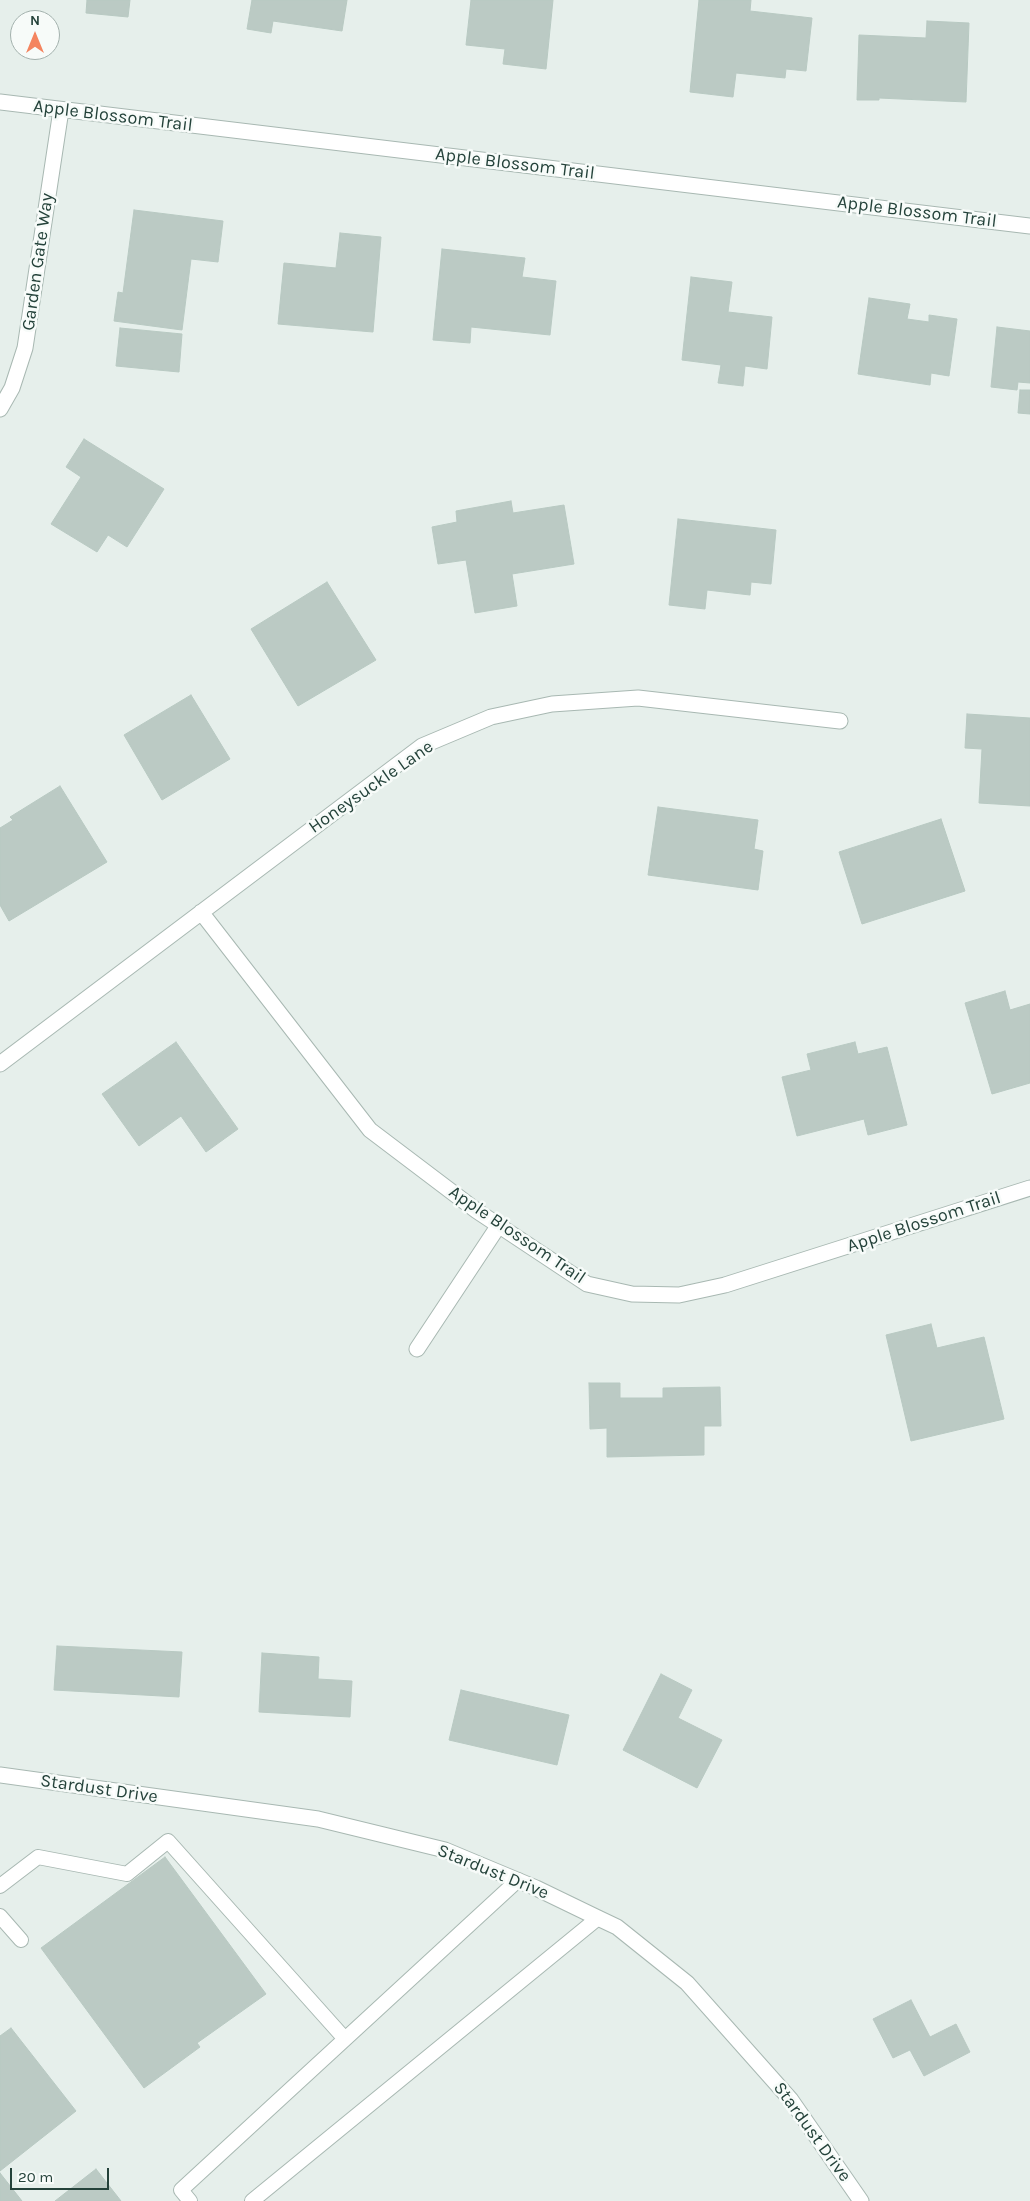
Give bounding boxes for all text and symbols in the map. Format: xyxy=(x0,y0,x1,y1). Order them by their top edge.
north arrow xyxy=(10,10,60,60)
text: N xyxy=(30,12,40,29)
street label: Apple Blossom Trail xyxy=(32,96,194,136)
street label: Apple Blossom Trail xyxy=(434,144,596,184)
street label: Garden Gate Way xyxy=(18,192,58,332)
street label: Apple Blossom Trail xyxy=(836,192,998,232)
street label: Honeysuckle Lane xyxy=(305,736,437,838)
street label: Apple Blossom Trail xyxy=(444,1181,590,1289)
street label: Apple Blossom Trail xyxy=(844,1187,1004,1257)
street label: Stardust Drive xyxy=(39,1770,159,1808)
street label: Stardust Drive xyxy=(434,1840,552,1904)
street label: Stardust Drive xyxy=(769,2078,855,2186)
scale bar xyxy=(12,2158,111,2190)
text: 20 m xyxy=(18,2168,53,2186)

